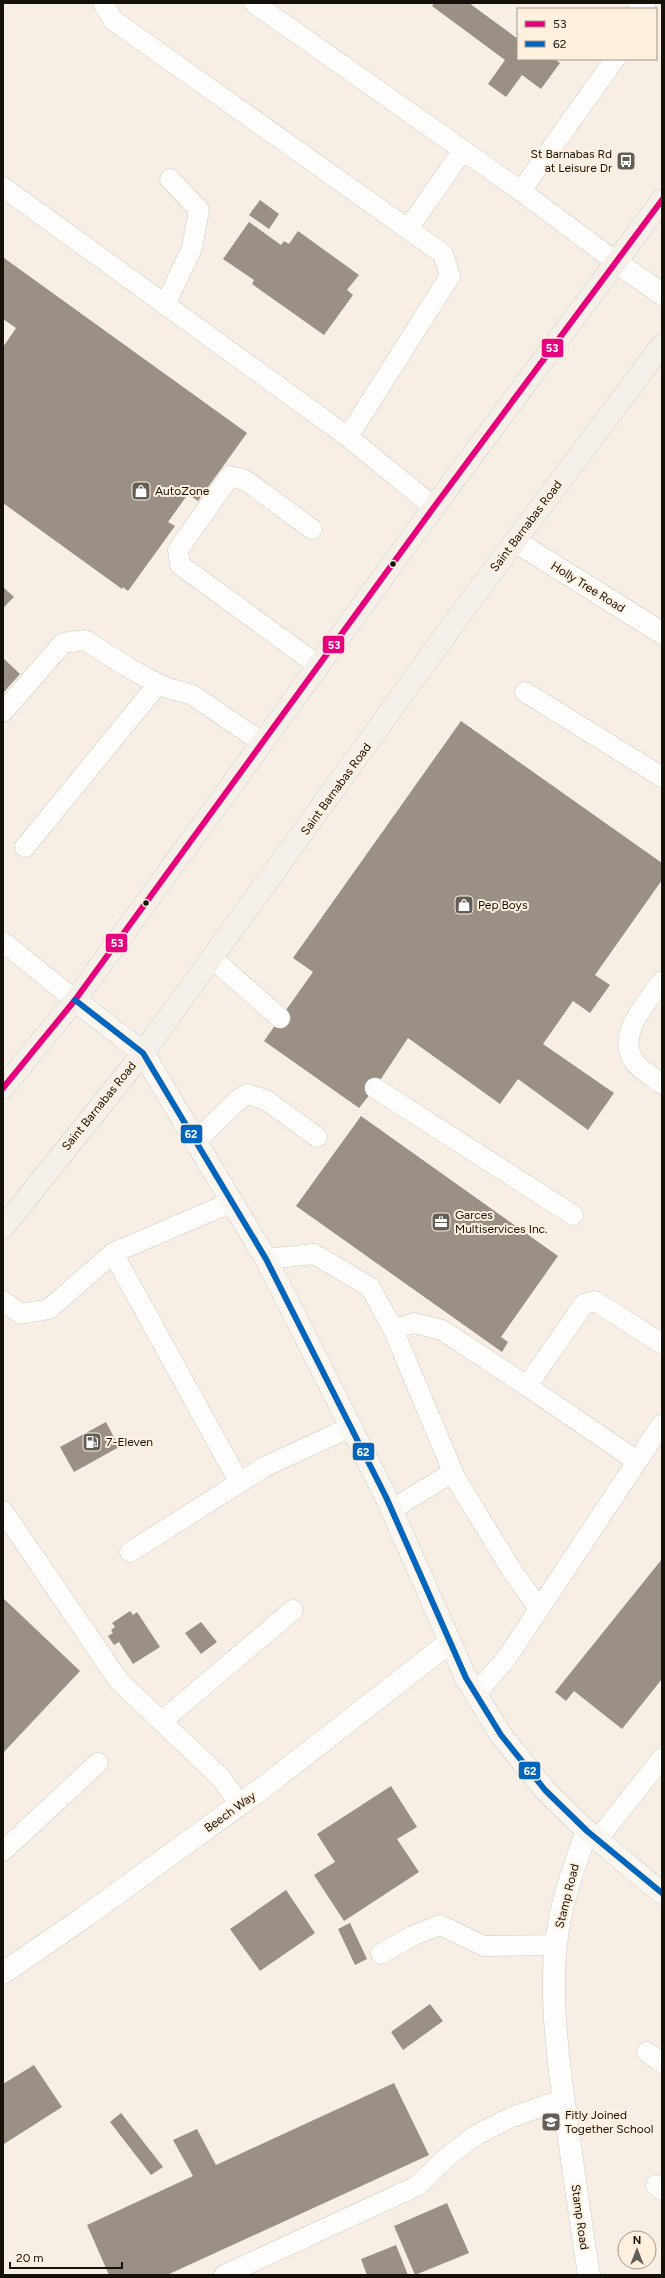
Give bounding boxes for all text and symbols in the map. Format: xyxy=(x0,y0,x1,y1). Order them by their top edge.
legend xyxy=(517,8,657,60)
text: 53 xyxy=(553,17,566,31)
text: 62 xyxy=(553,37,567,51)
place label: St Barnabas Rd at Leisure Dr xyxy=(531,147,612,175)
bus stop icon: St Barnabas Rd at Leisure Dr xyxy=(615,150,637,172)
line badge: 53 xyxy=(541,338,564,358)
text: 53 xyxy=(546,342,558,355)
street label: Saint Barnabas Road xyxy=(487,478,565,574)
shop icon: AutoZone xyxy=(130,480,152,502)
place label: AutoZone xyxy=(155,484,210,498)
unlabelled marker xyxy=(388,559,398,569)
street label: Holly Tree Road xyxy=(549,559,627,615)
line badge: 53 xyxy=(322,635,345,654)
text: 53 xyxy=(328,639,340,652)
street label: Saint Barnabas Road xyxy=(298,740,374,838)
shop icon: Pep Boys xyxy=(453,894,475,916)
unlabelled marker xyxy=(141,898,151,908)
place label: Pep Boys xyxy=(478,898,528,912)
line badge: 53 xyxy=(105,933,128,953)
text: 53 xyxy=(111,937,123,950)
street label: Saint Barnabas Road xyxy=(59,1059,139,1153)
line badge: 62 xyxy=(180,1124,203,1144)
text: 62 xyxy=(185,1128,197,1141)
place label: Garces Multiservices Inc. xyxy=(455,1208,548,1236)
office icon: Garces Multiservices Inc. xyxy=(430,1211,452,1233)
fuel station icon: 7-Eleven xyxy=(81,1431,103,1453)
place label: 7-Eleven xyxy=(106,1435,153,1449)
line badge: 62 xyxy=(352,1442,375,1461)
text: 62 xyxy=(357,1446,369,1459)
line badge: 62 xyxy=(518,1761,541,1780)
text: 62 xyxy=(524,1765,536,1778)
street label: Beech Way xyxy=(202,1788,259,1835)
street label: Stamp Road xyxy=(552,1862,582,1930)
place label: Fitly Joined Together School xyxy=(565,2108,653,2136)
school or university icon: Fitly Joined Together School xyxy=(540,2111,562,2133)
street label: Stamp Road xyxy=(568,2183,592,2251)
north arrow xyxy=(617,2230,657,2270)
text: N xyxy=(633,2234,641,2247)
scale bar xyxy=(10,2244,122,2270)
text: 20 m xyxy=(16,2251,44,2265)

